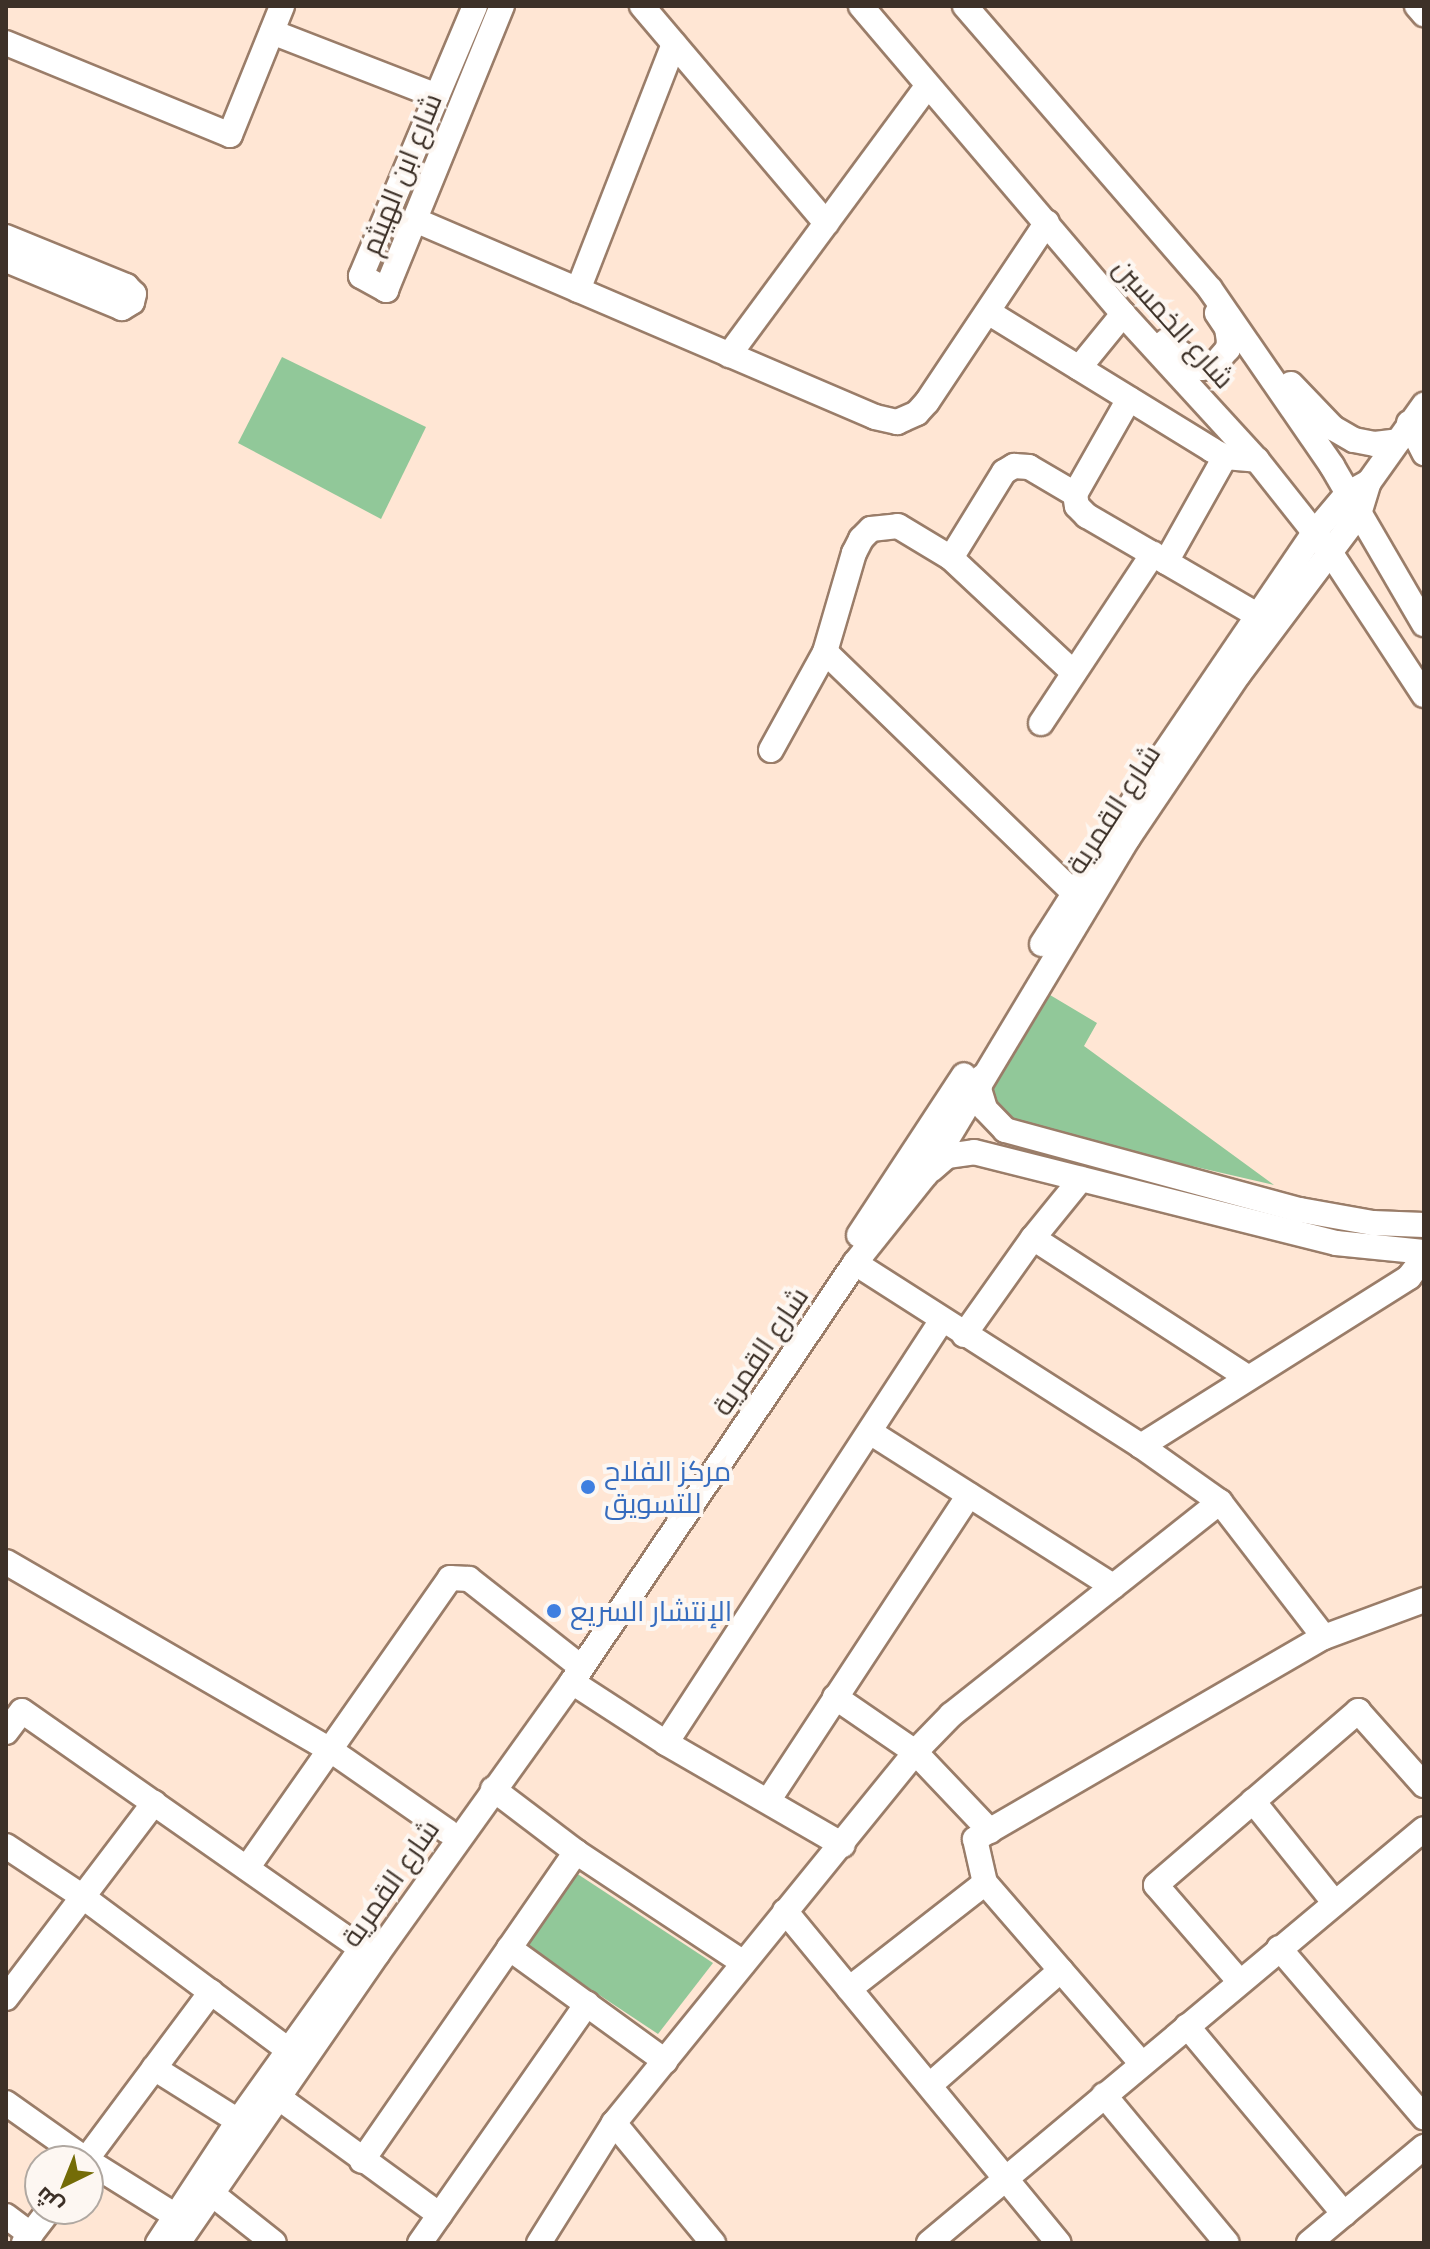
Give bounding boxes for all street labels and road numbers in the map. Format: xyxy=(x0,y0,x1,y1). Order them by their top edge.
street label: شارع ابن الهيثم xyxy=(353,88,449,260)
street label: شارع الخمسين xyxy=(1107,251,1241,395)
street label: شارع القمرية xyxy=(1059,738,1167,880)
street label: شارع القمرية xyxy=(705,1281,815,1421)
street label: شارع القمرية xyxy=(334,1813,446,1953)

